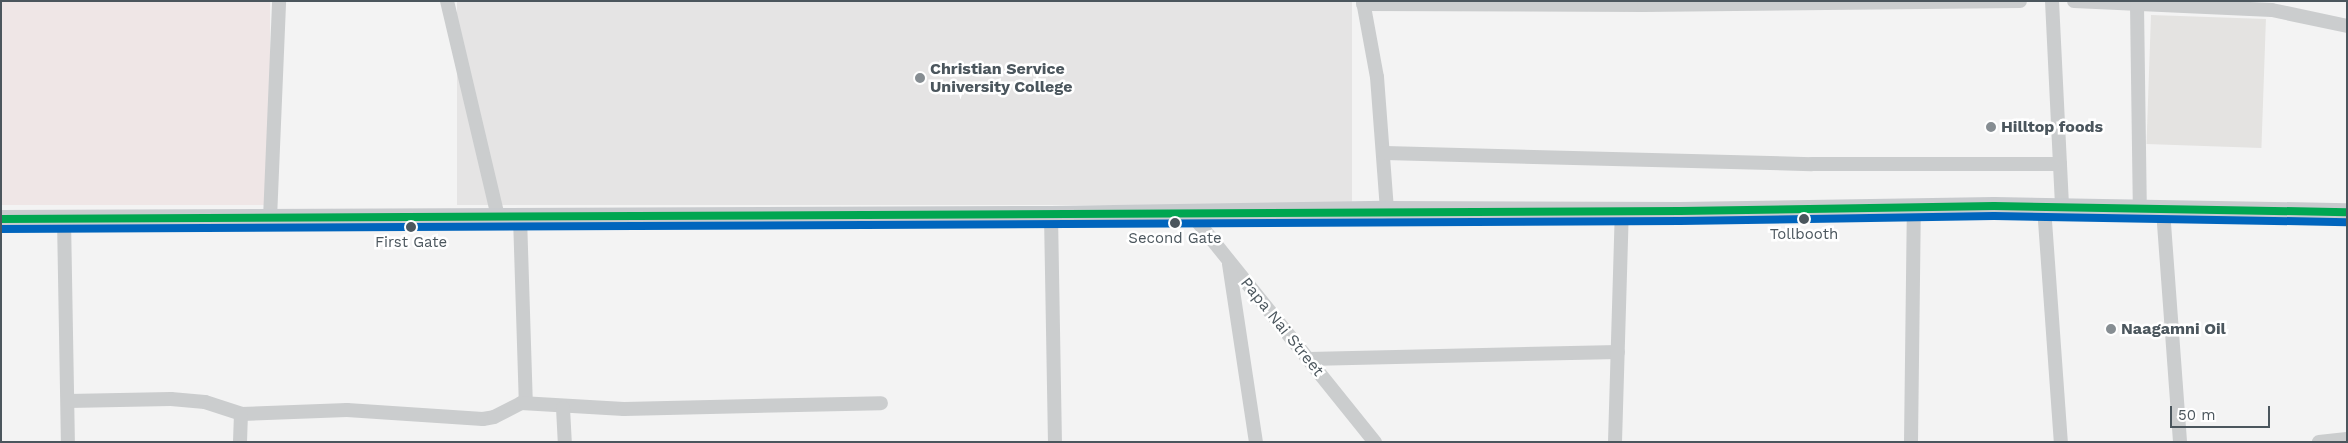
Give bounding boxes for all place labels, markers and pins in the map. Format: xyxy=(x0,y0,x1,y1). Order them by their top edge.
place label: Christian Service University College xyxy=(930,59,1073,97)
marker: Christian Service University College xyxy=(914,72,926,84)
place label: Hilltop foods xyxy=(2001,117,2103,137)
marker: Hilltop foods xyxy=(1985,121,1997,133)
marker: Tollbooth xyxy=(1799,214,1809,224)
marker: Second Gate xyxy=(1170,218,1180,228)
marker: First Gate xyxy=(406,222,416,232)
place label: Tollbooth xyxy=(1770,226,1838,244)
place label: Second Gate xyxy=(1128,230,1222,248)
place label: First Gate xyxy=(375,234,447,252)
place label: Naagamni Oil xyxy=(2121,319,2226,339)
marker: Naagamni Oil xyxy=(2105,323,2117,335)

